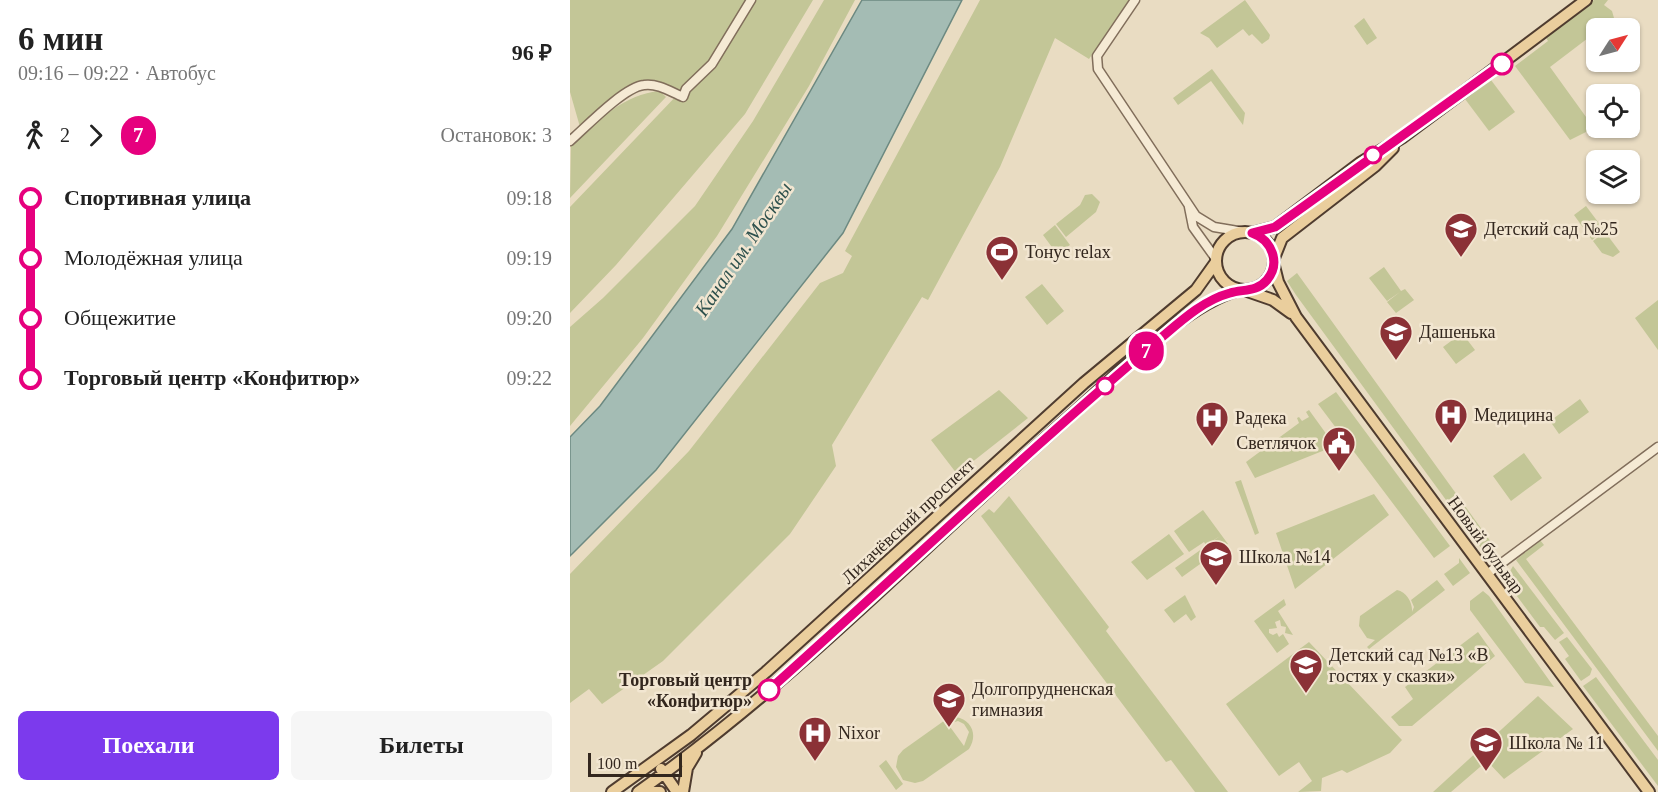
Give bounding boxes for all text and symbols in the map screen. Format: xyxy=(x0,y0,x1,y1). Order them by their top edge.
north arrow xyxy=(1586,18,1640,72)
map controls xyxy=(1586,18,1640,204)
text: 6 мин xyxy=(18,21,103,57)
text: 96 ₽ xyxy=(512,40,552,65)
unlabelled marker xyxy=(1491,53,1513,75)
text: 09:16 – 09:22 · Автобус xyxy=(18,62,216,84)
button: locate xyxy=(1586,84,1640,138)
icon: walk xyxy=(18,119,51,152)
icon: forward xyxy=(79,119,112,152)
text: 7 xyxy=(133,123,144,147)
text: 2 xyxy=(60,124,70,146)
text: Остановок: 3 xyxy=(441,124,552,146)
unlabelled marker xyxy=(1364,146,1382,164)
button: layers xyxy=(1586,150,1640,204)
water label: Канал им. Москвы xyxy=(690,178,796,321)
text: Спортивная улица xyxy=(64,185,251,210)
text: 09:18 xyxy=(506,187,552,209)
school or university icon: Детский сад №25 xyxy=(1443,211,1479,258)
place label: Детский сад №25 xyxy=(1484,219,1618,239)
sports icon: Тонус relax xyxy=(984,234,1020,281)
place label: Тонус relax xyxy=(1025,242,1111,262)
text: Молодёжная улица xyxy=(64,245,243,270)
text: 09:19 xyxy=(506,247,552,269)
text: Общежитие xyxy=(64,305,176,330)
text: 09:20 xyxy=(506,307,552,329)
school or university icon: Дашенька xyxy=(1378,314,1414,361)
place label: Дашенька xyxy=(1419,322,1495,342)
line badge: 7 xyxy=(1126,332,1166,370)
text: 7 xyxy=(1141,339,1151,363)
text: Торговый центр «Конфитюр» xyxy=(64,365,360,390)
text: 09:22 xyxy=(506,367,552,389)
unlabelled marker xyxy=(1096,377,1114,395)
hospital icon: Медицина xyxy=(1433,397,1469,444)
hospital icon: Радека xyxy=(1194,400,1230,447)
place label: Медицина xyxy=(1474,405,1553,425)
place label: Радека xyxy=(1235,408,1287,428)
public building icon: Светлячок xyxy=(1321,425,1357,472)
place label: Светлячок xyxy=(1236,433,1316,453)
street label: Лихачёвский проспект xyxy=(838,454,978,588)
street label: Новый бульвар xyxy=(1444,492,1528,598)
school or university icon: Школа №14 xyxy=(1198,539,1234,586)
place label: Школа №14 xyxy=(1239,547,1330,567)
place label: Детский сад №13 «В гостях у сказки» xyxy=(1329,645,1489,686)
school or university icon: Детский сад №13 «В гостях у сказки» xyxy=(1288,647,1324,694)
place label: Торговый центр «Конфитюр» xyxy=(619,670,752,711)
marker: Торговый центр «Конфитюр» xyxy=(758,679,780,701)
place label: Долгопрудненская гимназия xyxy=(972,679,1113,720)
school or university icon: Долгопрудненская гимназия xyxy=(931,681,967,728)
button: Поехали xyxy=(18,711,279,780)
button: Билеты xyxy=(291,711,552,780)
hospital icon: Nixor xyxy=(797,715,833,762)
place label: Nixor xyxy=(838,723,880,743)
school or university icon: Школа № 11 xyxy=(1468,725,1504,772)
place label: Школа № 11 xyxy=(1509,733,1604,753)
scale bar xyxy=(588,750,682,778)
text: 100 m xyxy=(597,755,637,772)

